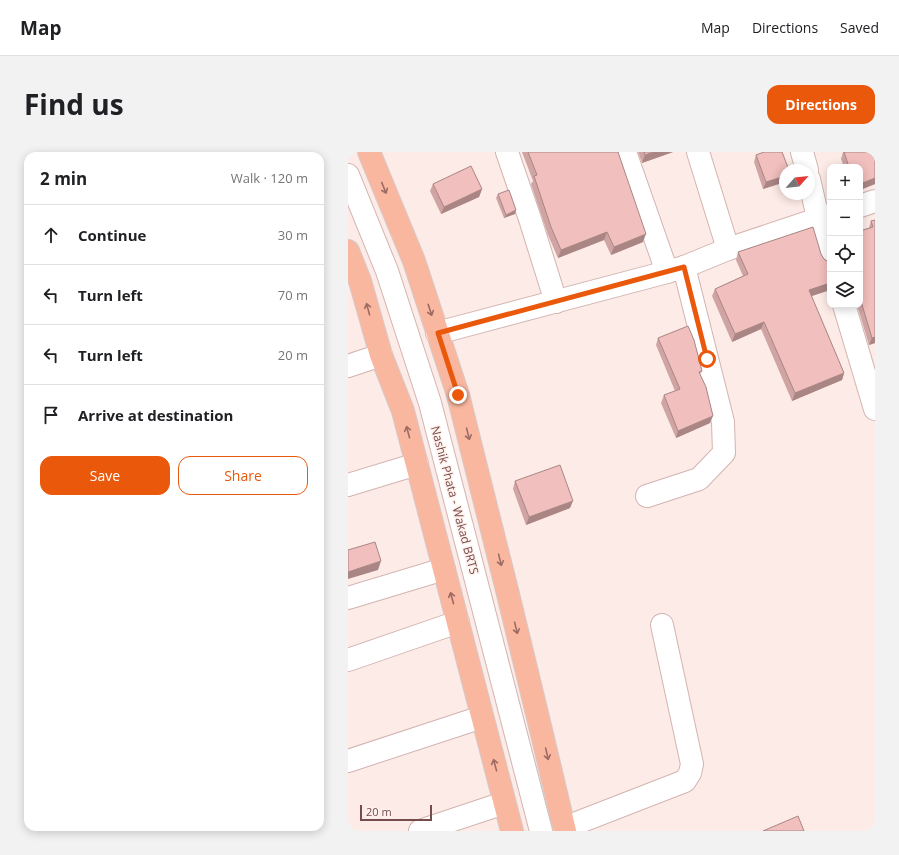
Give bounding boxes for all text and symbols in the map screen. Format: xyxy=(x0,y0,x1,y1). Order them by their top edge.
text: Map xyxy=(20,15,61,41)
text: Map xyxy=(701,18,730,37)
text: Directions xyxy=(752,18,818,37)
text: Saved xyxy=(840,18,879,37)
text: Find us xyxy=(24,85,124,123)
button: Directions xyxy=(767,85,875,124)
north arrow xyxy=(779,164,815,200)
map controls xyxy=(827,164,863,308)
button: + xyxy=(827,164,863,200)
text: 2 min xyxy=(40,167,87,190)
text: Walk · 120 m xyxy=(231,169,308,187)
one-way arrow xyxy=(381,182,388,194)
button: − xyxy=(827,200,863,236)
icon: ahead xyxy=(40,224,62,246)
text: Continue xyxy=(78,225,146,245)
text: 30 m xyxy=(278,226,308,244)
button: locate xyxy=(827,236,863,272)
button: layers xyxy=(827,272,863,308)
icon: left xyxy=(40,284,62,306)
text: Turn left xyxy=(78,285,143,305)
text: 70 m xyxy=(278,286,308,304)
one-way arrow xyxy=(364,303,371,316)
one-way arrow xyxy=(426,303,434,315)
icon: left xyxy=(40,344,62,366)
text: Turn left xyxy=(78,345,143,365)
text: 20 m xyxy=(278,346,308,364)
route start xyxy=(698,350,716,368)
route end xyxy=(449,386,467,404)
icon: arrive xyxy=(40,404,62,426)
text: Arrive at destination xyxy=(78,405,233,425)
street label: Nashik Phata - Wakad BRTS xyxy=(427,424,483,576)
one-way arrow xyxy=(404,426,412,439)
one-way arrow xyxy=(464,427,472,440)
button: Save xyxy=(40,456,170,495)
button: Share xyxy=(178,456,308,495)
one-way arrow xyxy=(496,553,504,566)
one-way arrow xyxy=(448,592,455,605)
one-way arrow xyxy=(513,621,521,634)
one-way arrow xyxy=(544,747,551,760)
one-way arrow xyxy=(490,759,498,772)
scale bar xyxy=(360,803,432,822)
text: 20 m xyxy=(366,804,392,819)

